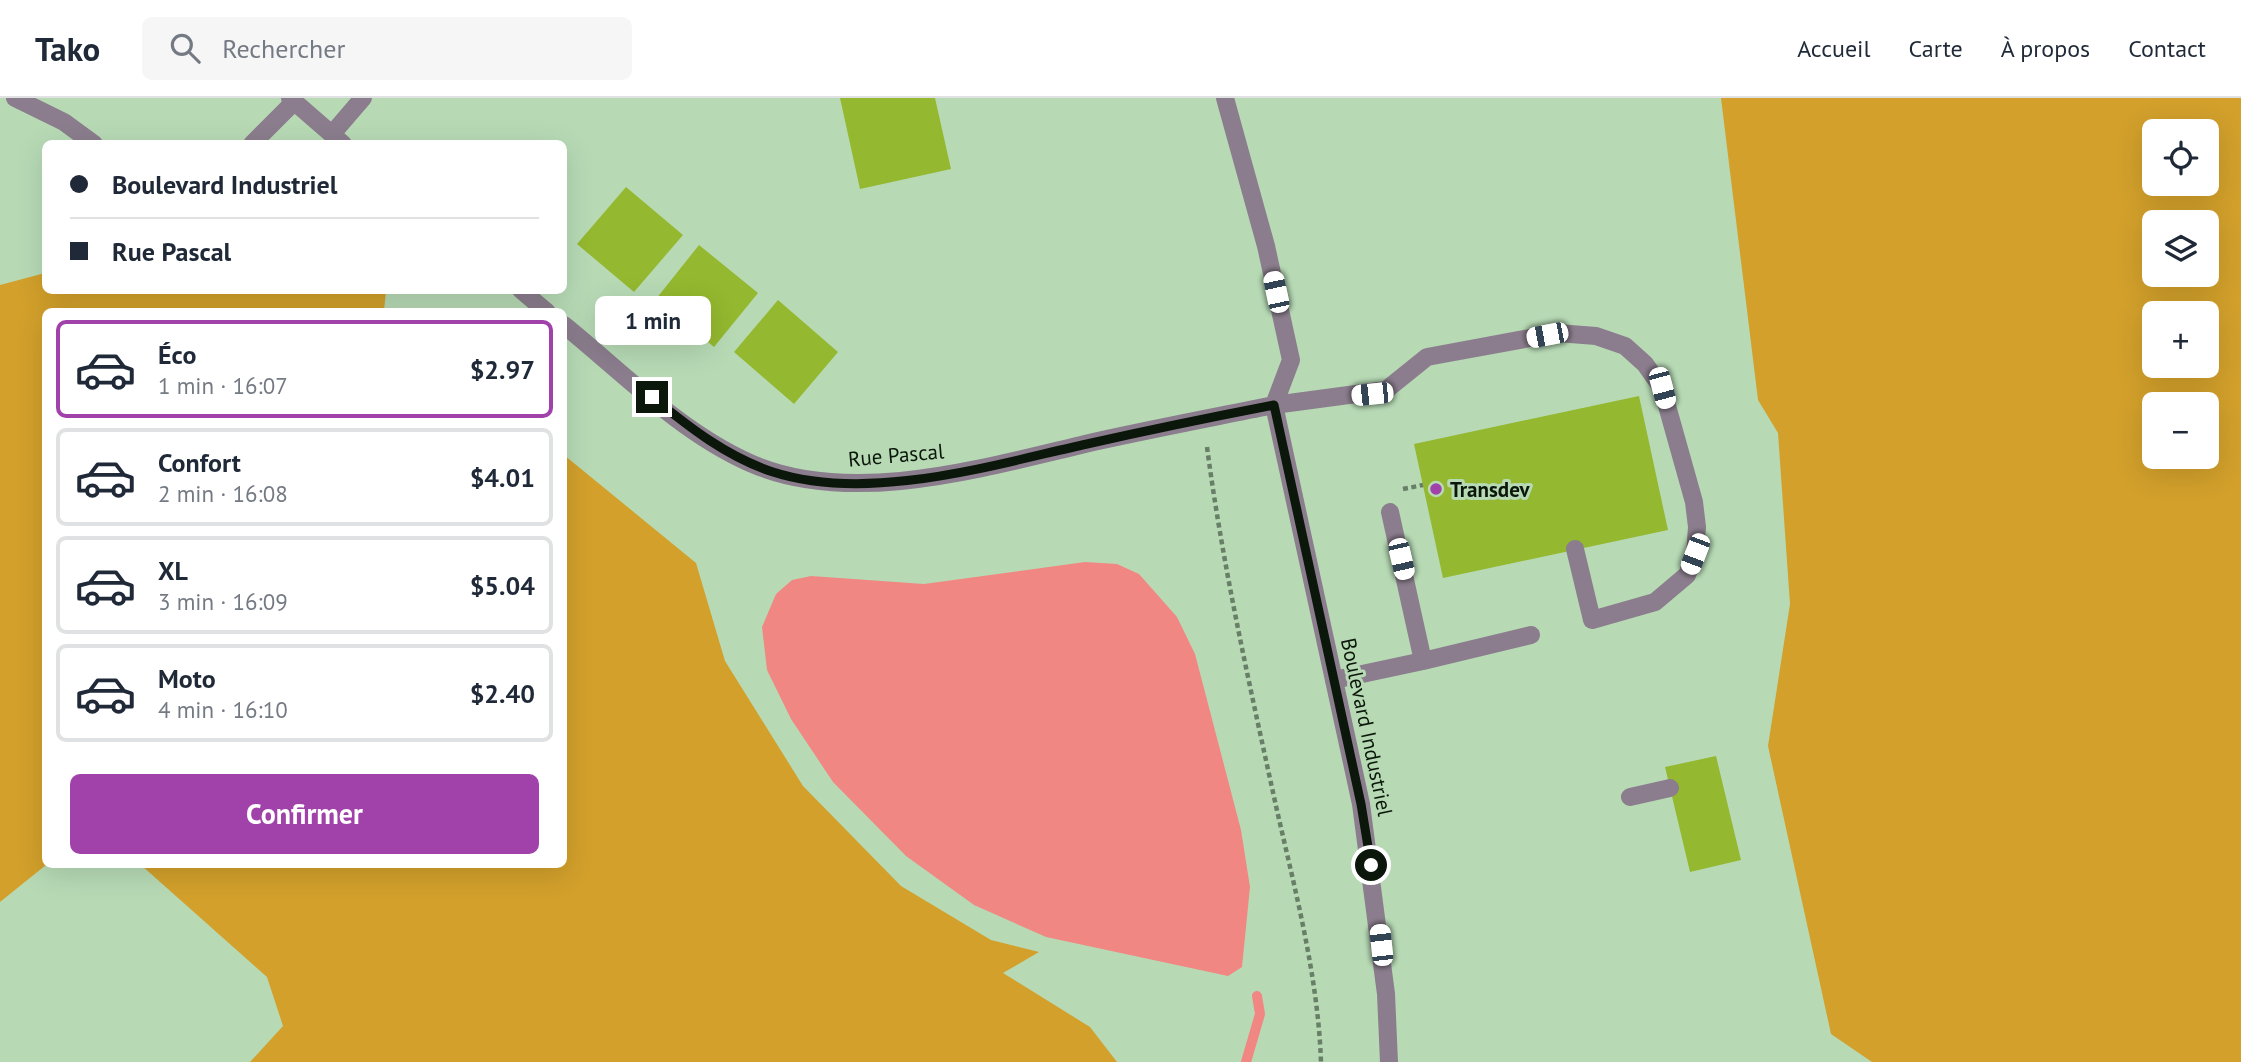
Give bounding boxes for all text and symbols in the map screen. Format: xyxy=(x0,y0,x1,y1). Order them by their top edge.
search box xyxy=(142,17,632,80)
text: Tako xyxy=(35,27,100,70)
icon: search xyxy=(166,29,204,67)
text: Rechercher xyxy=(222,32,345,65)
text: Accueil xyxy=(1797,33,1871,64)
text: Carte xyxy=(1909,33,1963,64)
text: À propos xyxy=(2001,33,2090,64)
text: Contact xyxy=(2128,33,2206,64)
map controls xyxy=(2142,119,2219,469)
button: locate xyxy=(2142,119,2219,196)
text: Boulevard Industriel xyxy=(112,168,337,201)
button: layers xyxy=(2142,210,2219,287)
text: Rue Pascal xyxy=(112,235,231,268)
car xyxy=(1262,269,1291,315)
callout: 1 min xyxy=(594,296,710,344)
button: + xyxy=(2142,301,2219,378)
text: 1 min xyxy=(625,306,681,335)
car xyxy=(1525,321,1570,349)
icon: car xyxy=(74,338,137,401)
text: Éco xyxy=(158,338,196,371)
text: $2.97 xyxy=(470,353,535,386)
car xyxy=(1647,365,1678,411)
text: 1 min · 16:07 xyxy=(158,371,288,400)
route end xyxy=(636,381,668,413)
car xyxy=(1351,381,1394,407)
button: − xyxy=(2142,392,2219,469)
street label: Rue Pascal xyxy=(847,437,945,473)
icon: car xyxy=(74,446,137,509)
text: Confort xyxy=(158,446,241,479)
text: $4.01 xyxy=(470,461,535,494)
place label: Transdev xyxy=(1450,476,1531,503)
text: 2 min · 16:08 xyxy=(158,479,288,508)
marker: Transdev xyxy=(1428,481,1444,497)
car xyxy=(1678,531,1713,577)
car xyxy=(1387,536,1416,582)
icon: car xyxy=(74,554,137,617)
text: XL xyxy=(158,554,188,587)
text: $5.04 xyxy=(470,569,535,602)
text: 3 min · 16:09 xyxy=(158,587,288,616)
street label: Boulevard Industriel xyxy=(1335,635,1399,819)
icon: car xyxy=(74,662,137,725)
text: Moto xyxy=(158,662,216,695)
text: $2.40 xyxy=(470,677,535,710)
text: 4 min · 16:10 xyxy=(158,695,288,724)
button: Confirmer xyxy=(70,774,539,854)
route start xyxy=(1355,849,1387,881)
car xyxy=(1369,923,1394,967)

